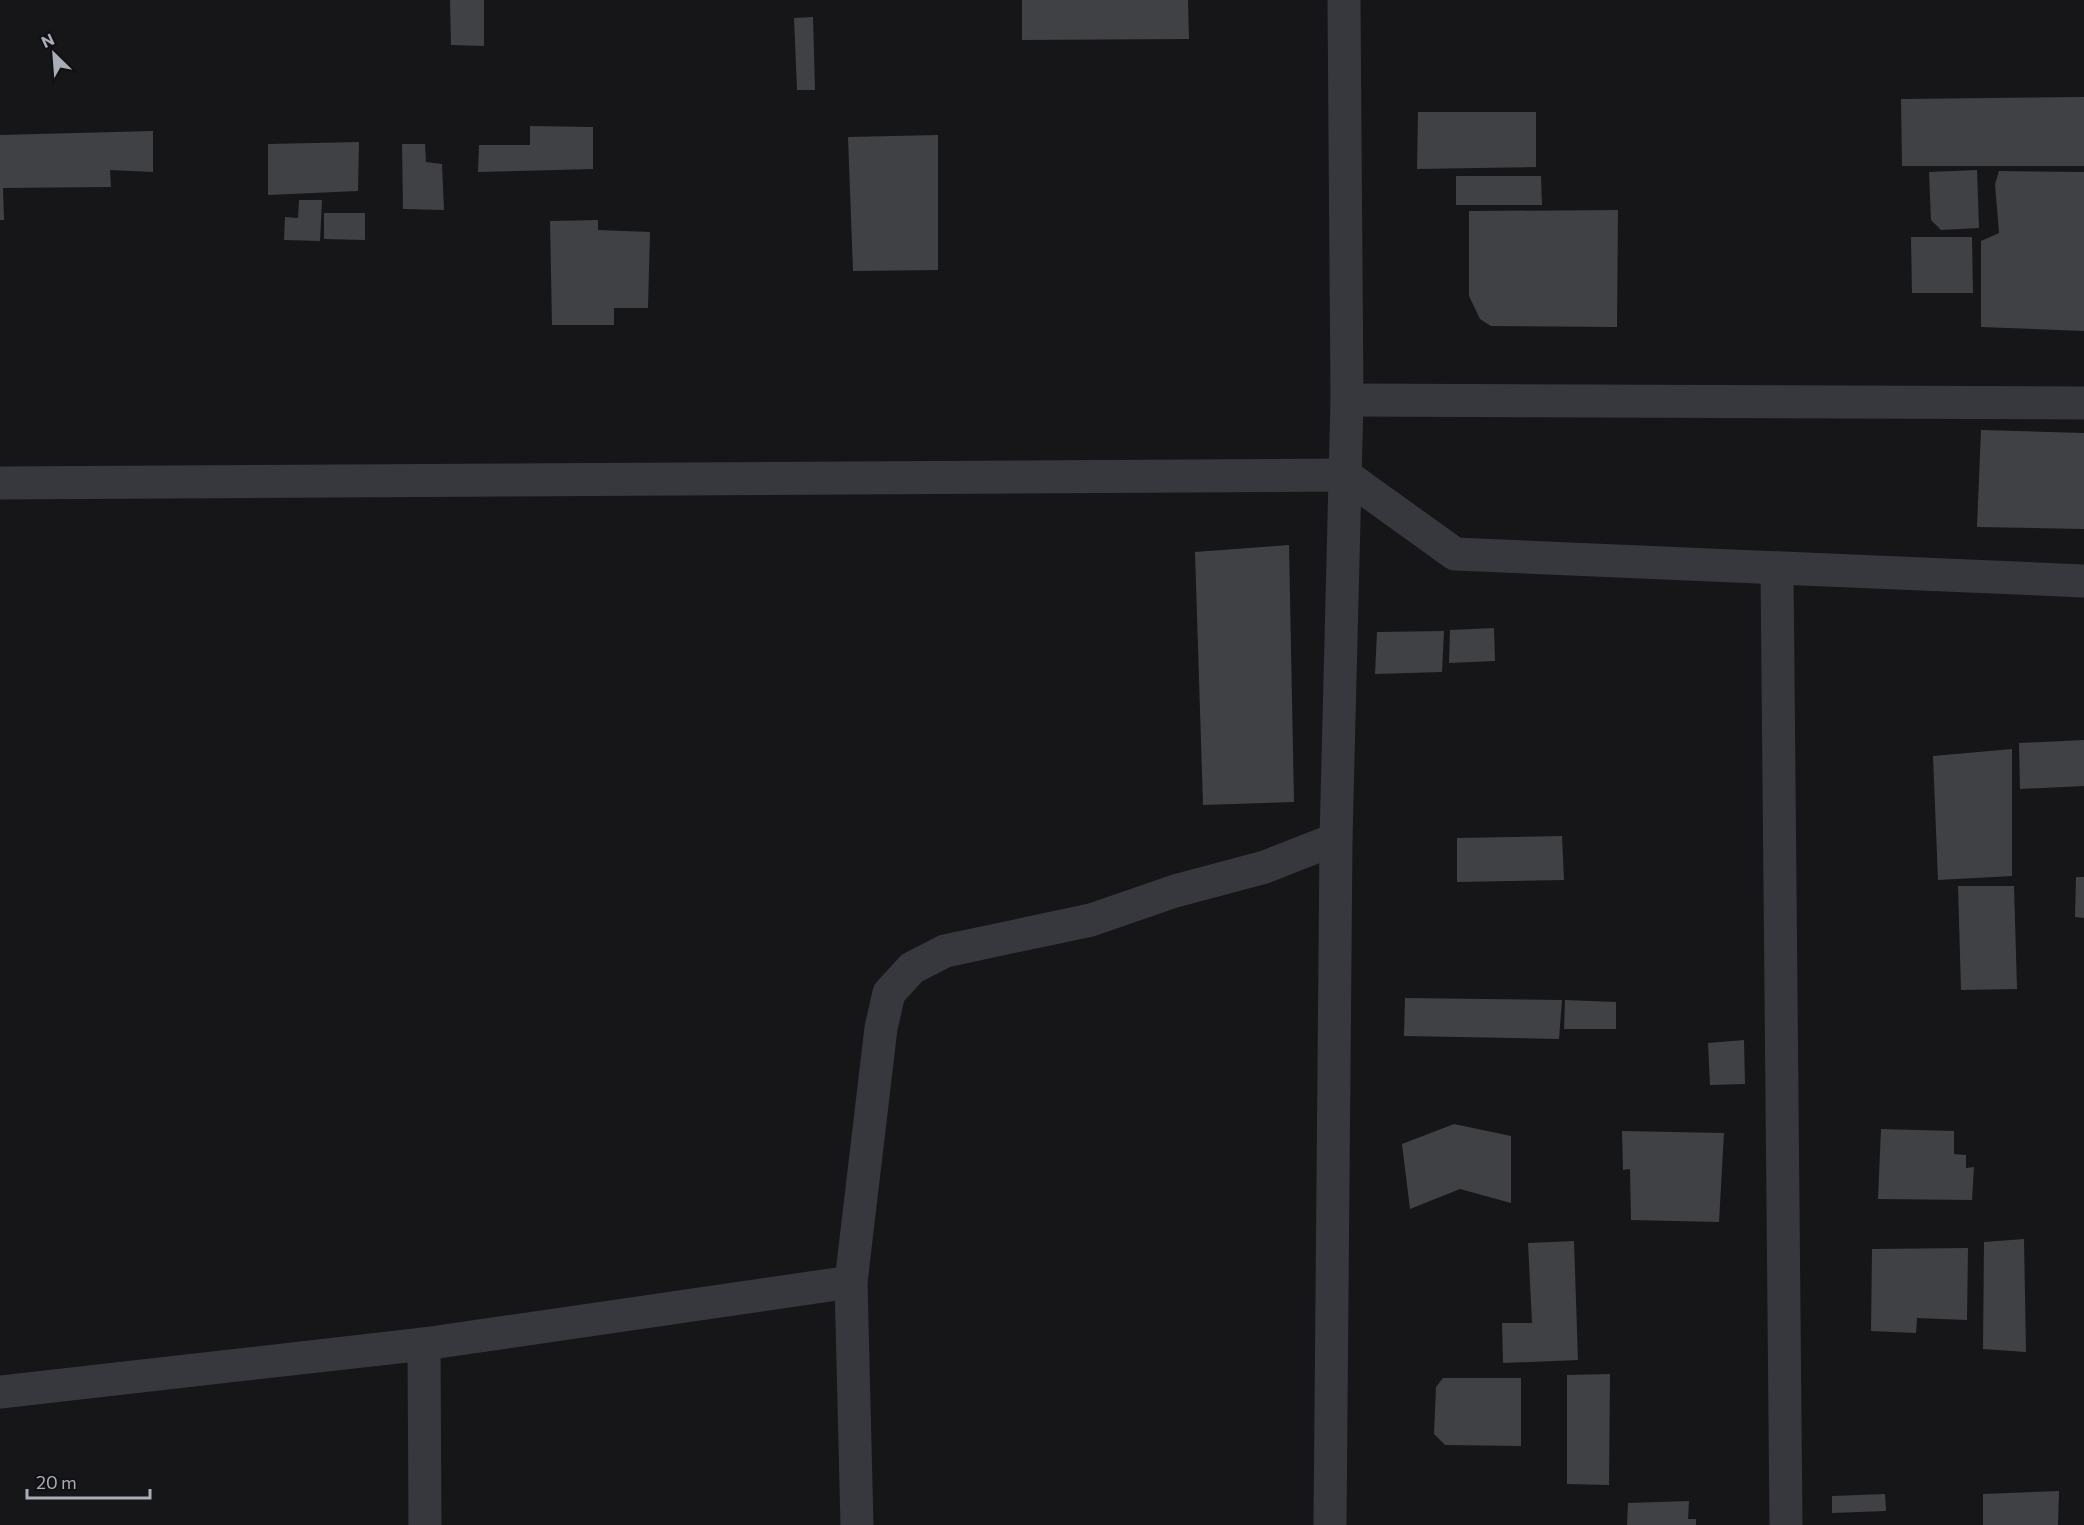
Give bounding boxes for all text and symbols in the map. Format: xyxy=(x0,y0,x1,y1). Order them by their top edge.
north arrow xyxy=(24,24,84,84)
text: N xyxy=(38,29,57,51)
scale bar xyxy=(27,1462,150,1500)
text: 20 m xyxy=(36,1471,77,1493)

